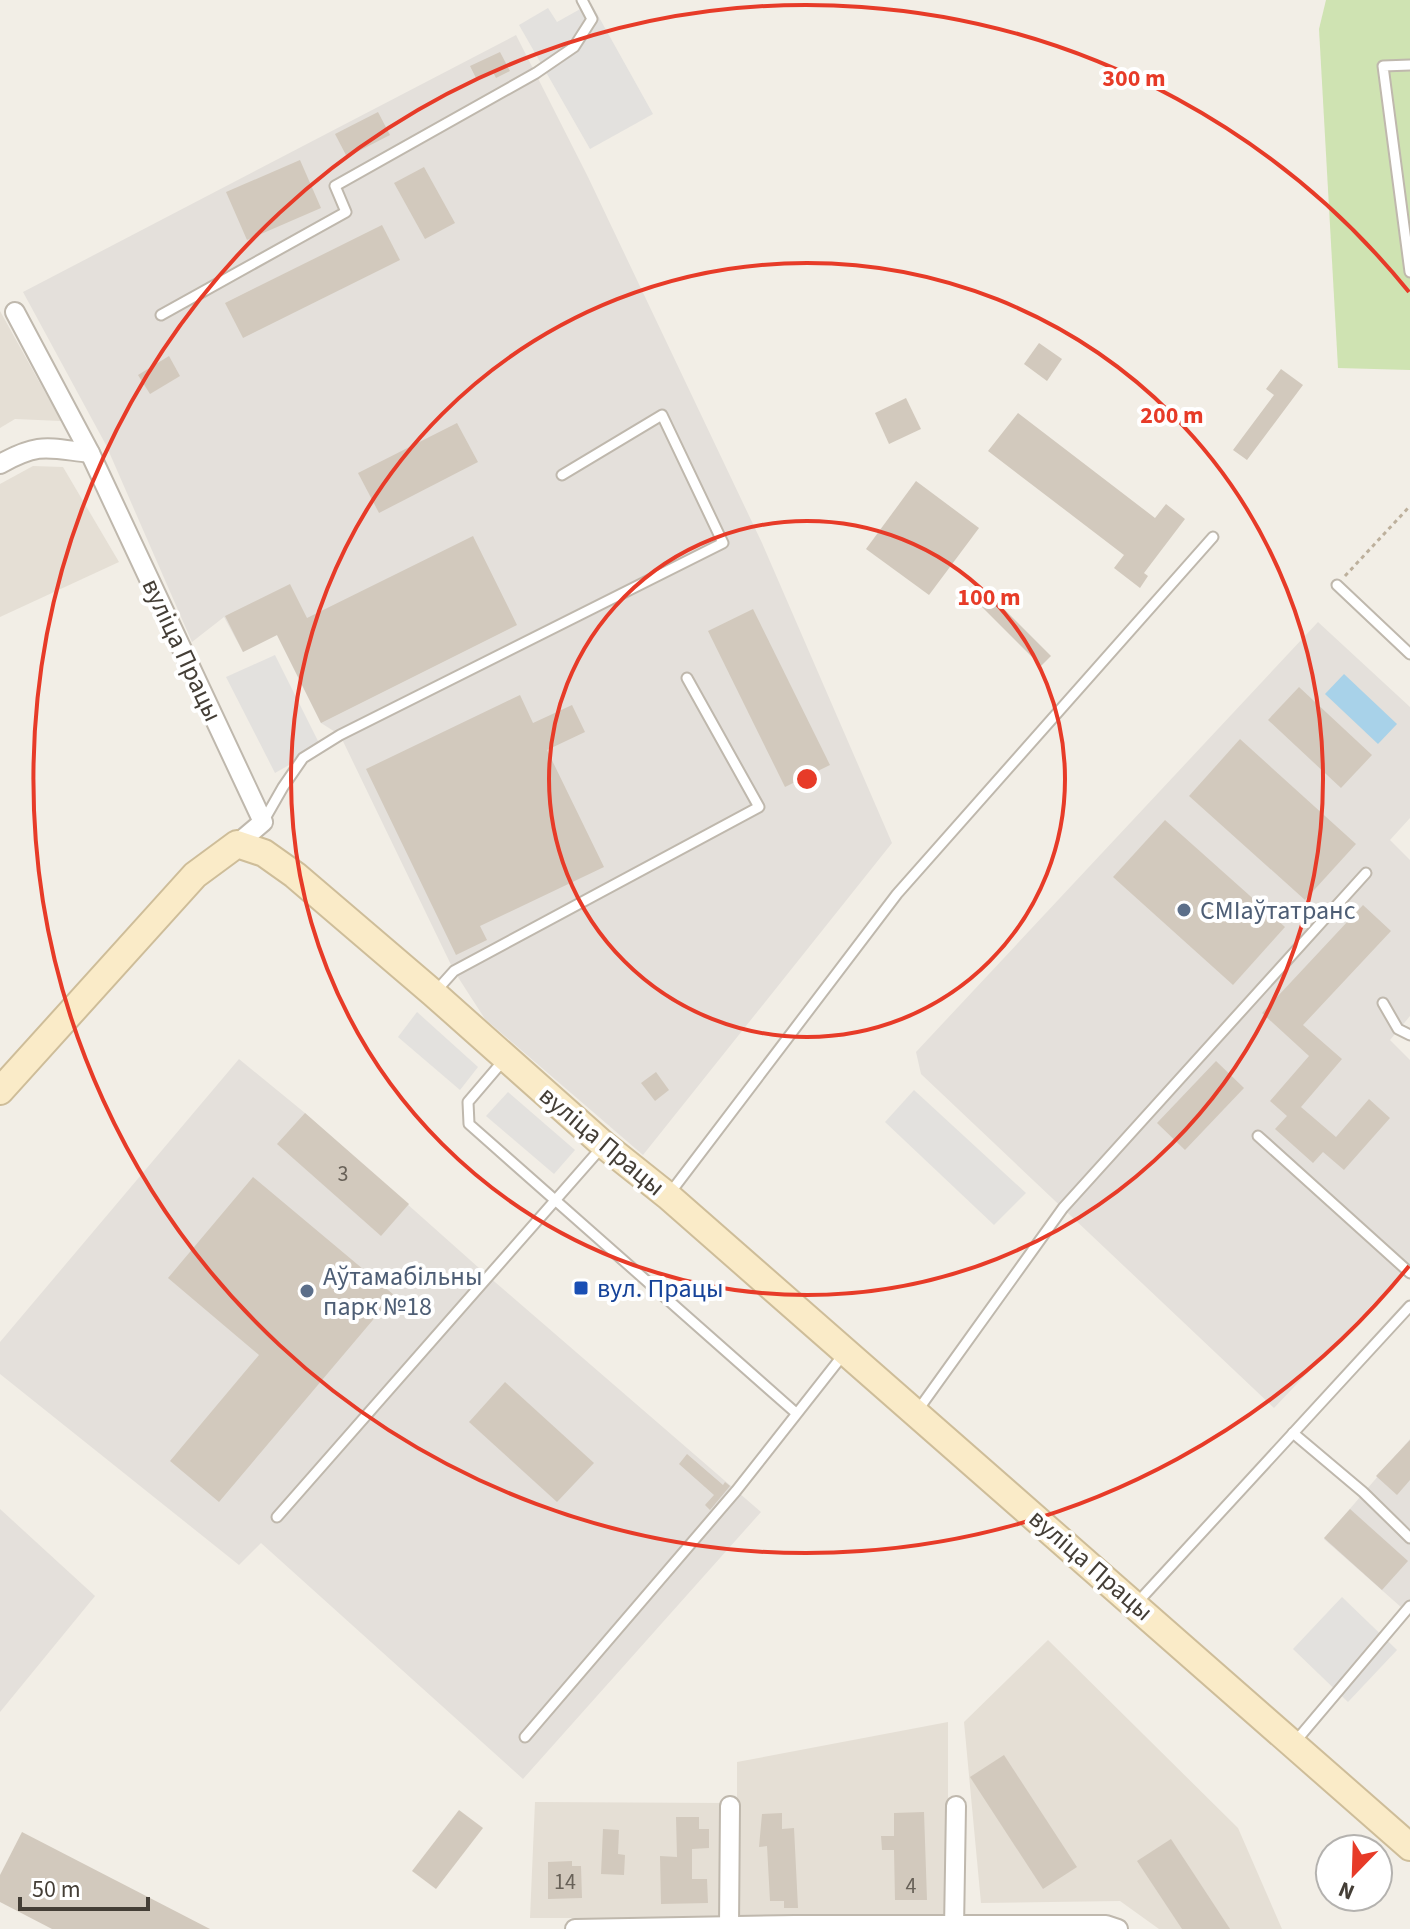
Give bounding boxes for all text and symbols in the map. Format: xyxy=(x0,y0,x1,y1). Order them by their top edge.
text: 300 m xyxy=(1102,61,1166,96)
text: 200 m xyxy=(1140,398,1204,433)
street label: вуліца Працы xyxy=(133,572,231,728)
text: 100 m xyxy=(957,580,1021,615)
centre of rings xyxy=(793,765,821,793)
place label: СМІаўтатранс xyxy=(1200,892,1356,929)
marker: СМІаўтатранс xyxy=(1175,901,1193,919)
street label: вуліца Працы xyxy=(531,1077,673,1205)
house number: 3 xyxy=(338,1158,348,1190)
place label: Аўтамабільны парк №18 xyxy=(323,1258,482,1325)
place label: вул. Працы xyxy=(597,1270,724,1307)
marker: вул. Працы xyxy=(572,1279,590,1297)
marker: Аўтамабільны парк №18 xyxy=(298,1282,316,1300)
street label: вуліца Працы xyxy=(1021,1500,1161,1630)
north arrow xyxy=(1314,1833,1394,1913)
scale bar xyxy=(20,1861,148,1911)
house number: 14 xyxy=(554,1866,576,1898)
house number: 4 xyxy=(906,1870,917,1902)
text: 50 m xyxy=(32,1872,81,1907)
text: N xyxy=(1334,1873,1360,1908)

